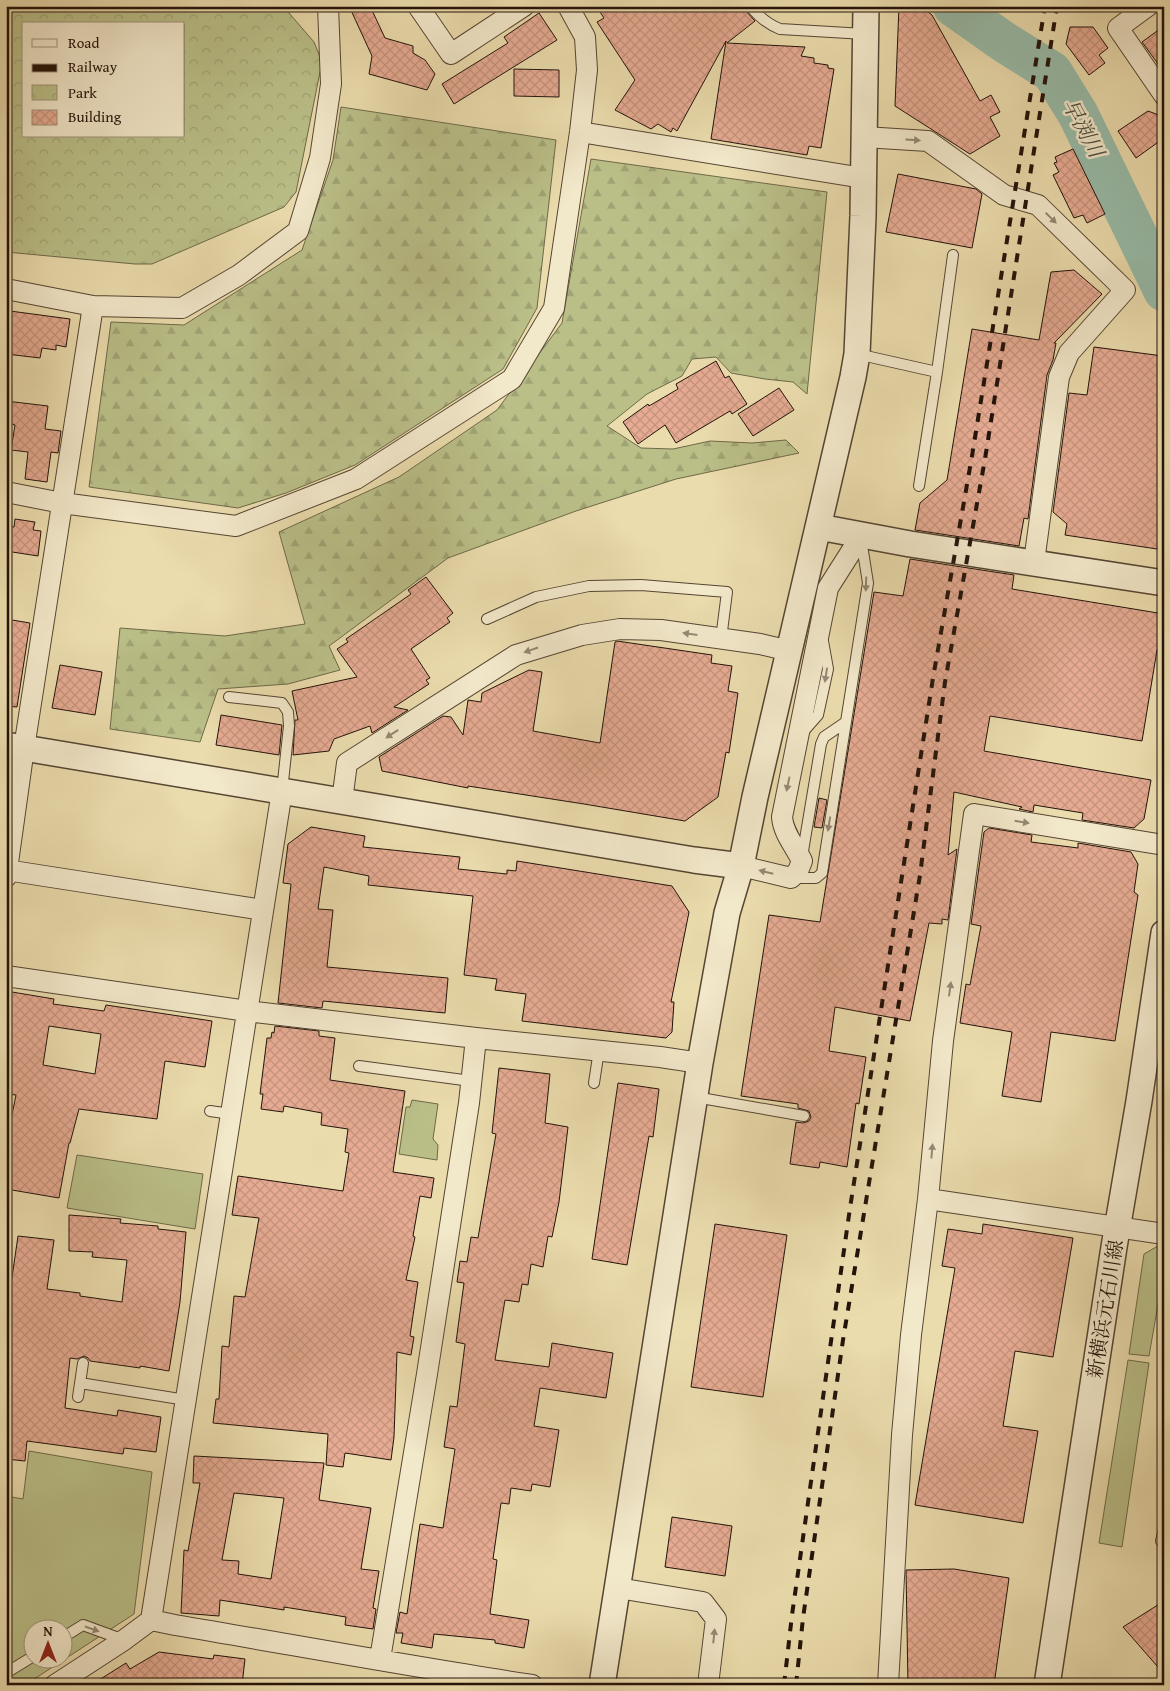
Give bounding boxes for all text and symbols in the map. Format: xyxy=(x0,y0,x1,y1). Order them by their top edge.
legend xyxy=(22,22,185,138)
text: Road xyxy=(68,32,99,53)
text: Railway xyxy=(68,56,118,77)
text: Park xyxy=(68,82,97,103)
water label: 早渕川 xyxy=(1055,93,1113,165)
text: Building xyxy=(68,106,122,127)
one-way arrow xyxy=(905,136,921,144)
one-way arrow xyxy=(1045,212,1057,224)
one-way arrow xyxy=(862,576,870,592)
one-way arrow xyxy=(682,630,698,638)
one-way arrow xyxy=(523,647,538,654)
one-way arrow xyxy=(821,668,829,684)
one-way arrow xyxy=(386,730,399,739)
one-way arrow xyxy=(784,777,792,793)
one-way arrow xyxy=(825,816,833,832)
one-way arrow xyxy=(1015,819,1031,827)
one-way arrow xyxy=(758,868,773,876)
one-way arrow xyxy=(946,981,954,997)
one-way arrow xyxy=(928,1142,936,1158)
street label: 新横浜元石川線 xyxy=(1079,1238,1130,1380)
north arrow xyxy=(22,1618,72,1668)
text: N xyxy=(43,1621,53,1641)
one-way arrow xyxy=(85,1626,100,1633)
one-way arrow xyxy=(710,1628,718,1644)

